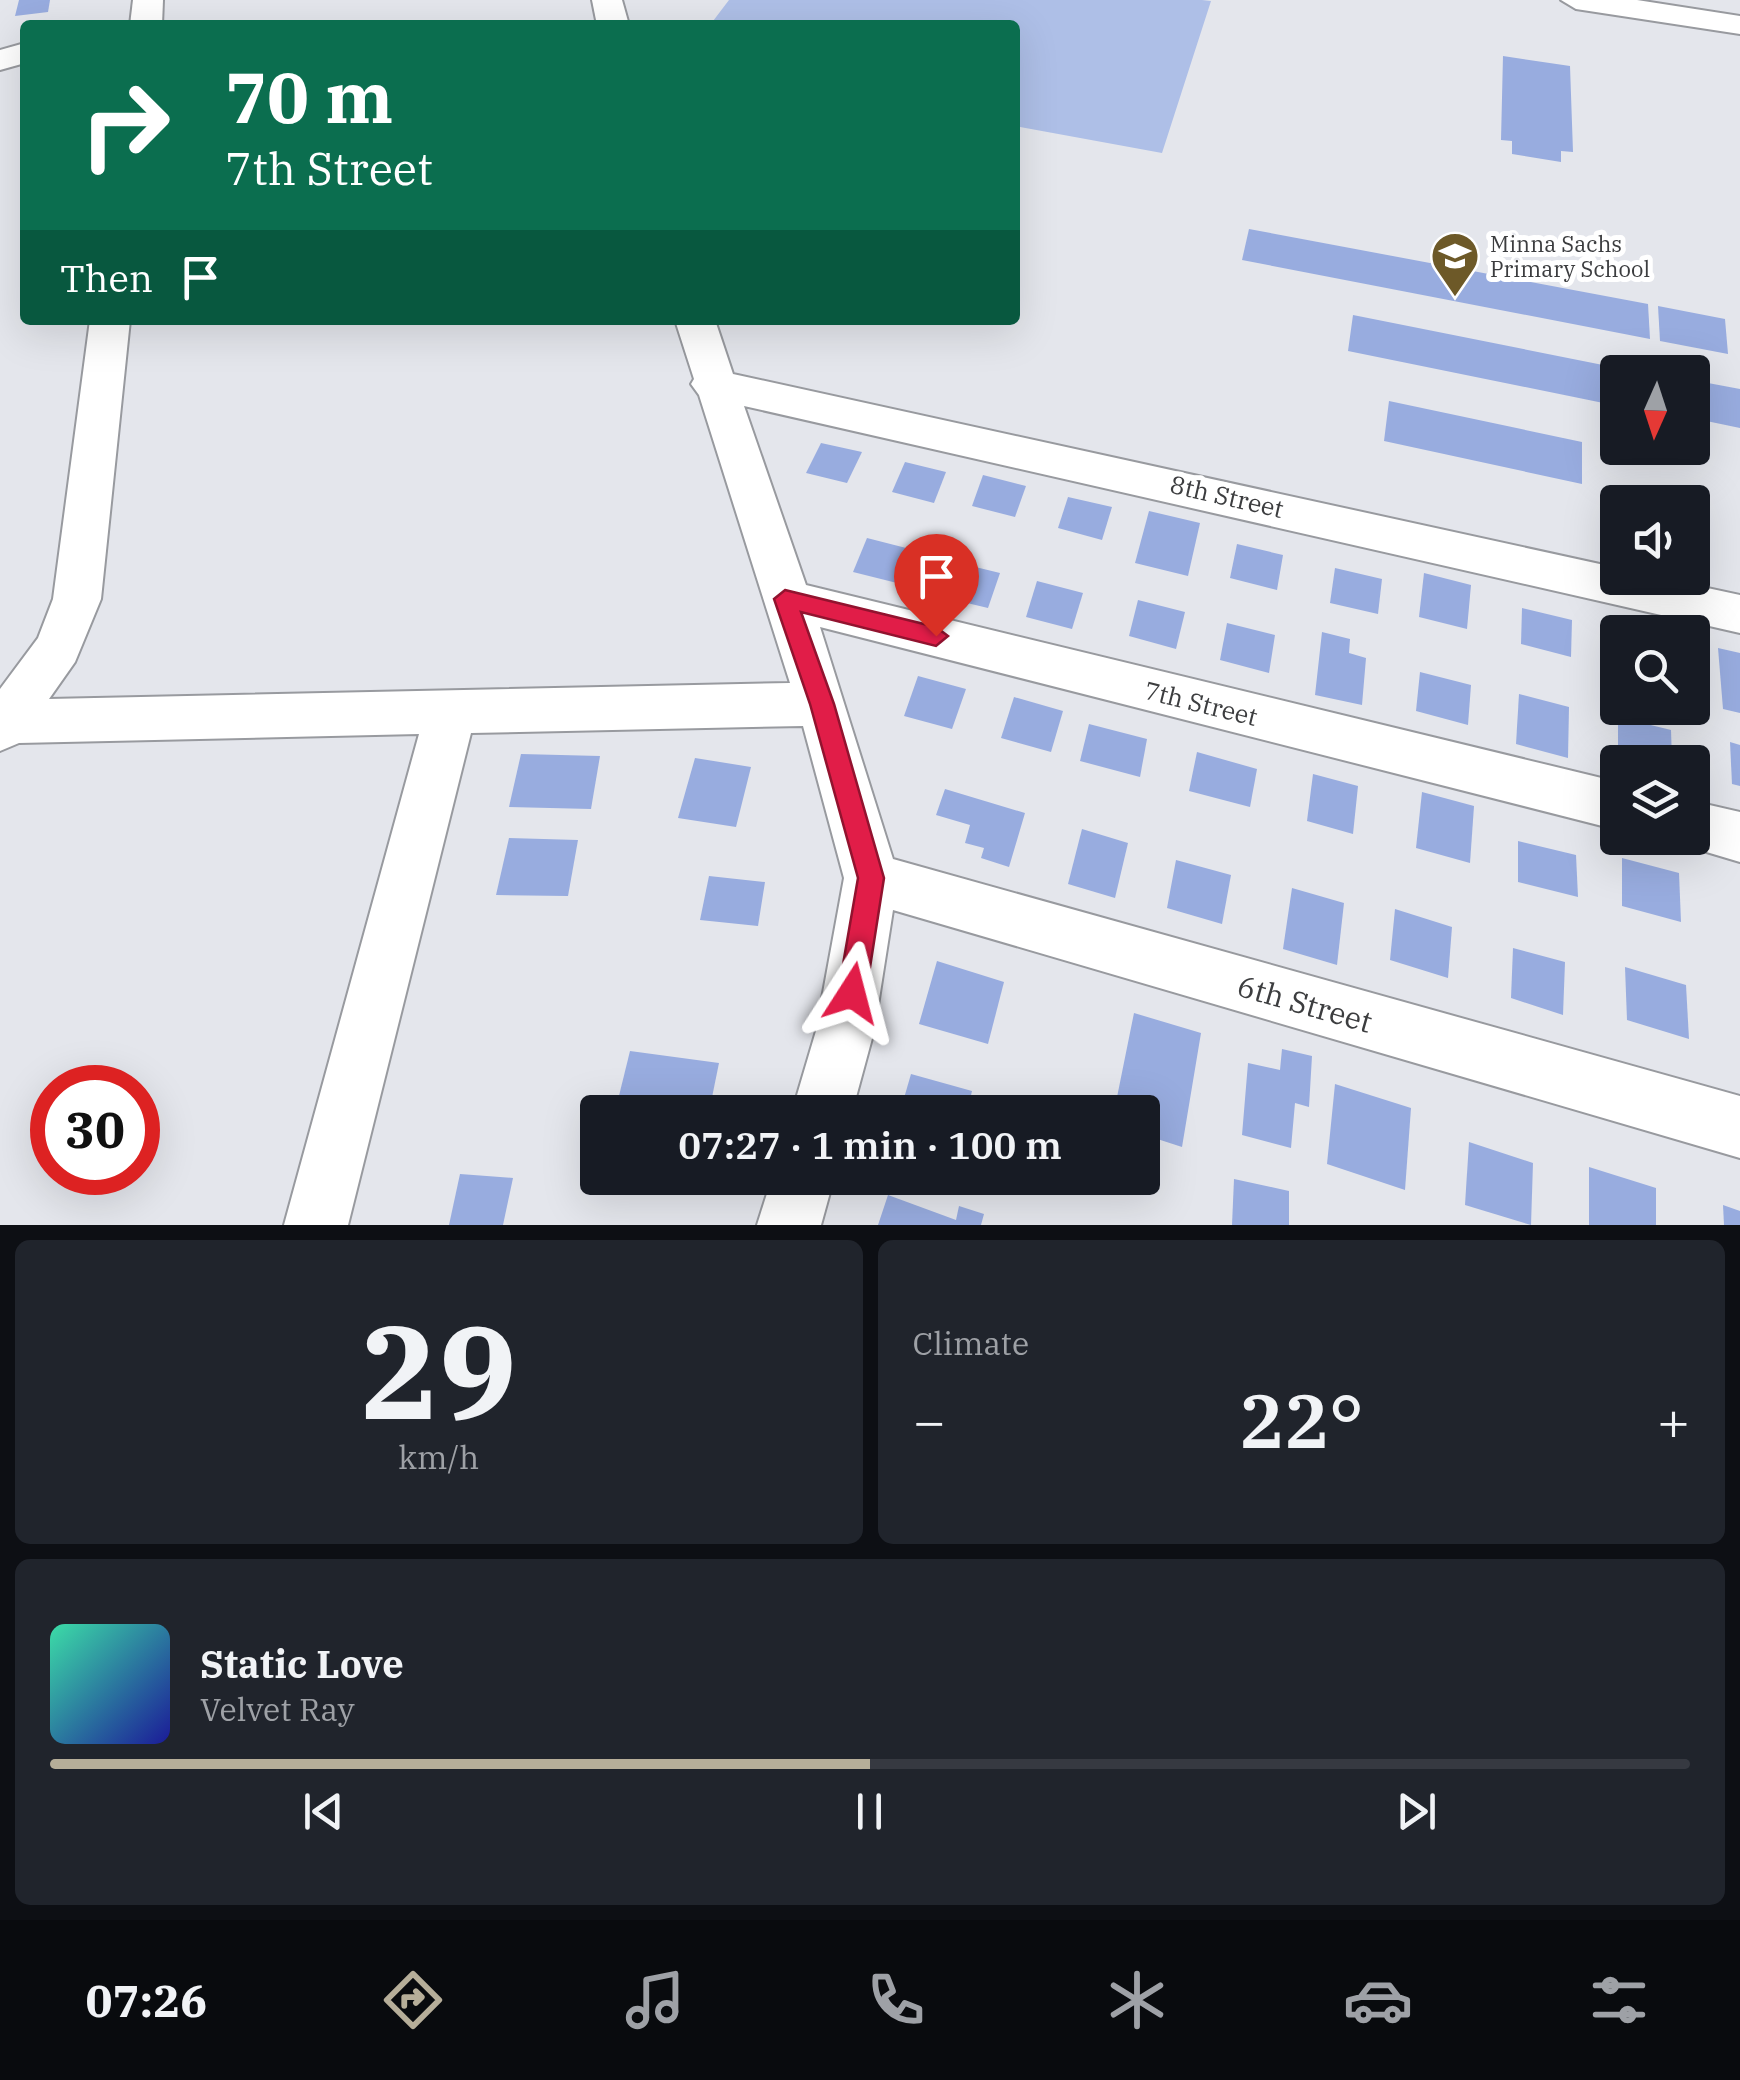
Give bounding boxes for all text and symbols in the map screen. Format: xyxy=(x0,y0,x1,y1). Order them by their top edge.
text: 70 m xyxy=(225,51,393,142)
icon: right xyxy=(60,60,190,190)
text: 7th Street xyxy=(225,139,433,197)
place label: Minna Sachs Primary School xyxy=(1490,229,1650,283)
school or university icon: Minna Sachs Primary School xyxy=(1429,230,1481,298)
icon: arrive xyxy=(173,250,228,305)
text: Then xyxy=(60,253,153,302)
north arrow xyxy=(1600,355,1710,465)
map controls xyxy=(1600,355,1710,855)
street label: 8th Street xyxy=(1167,467,1287,525)
button: sound xyxy=(1600,485,1710,595)
pin xyxy=(894,534,979,637)
icon: arrive xyxy=(909,549,964,604)
button: search xyxy=(1600,615,1710,725)
street label: 7th Street xyxy=(1141,673,1261,733)
button: layers xyxy=(1600,745,1710,855)
position arrow xyxy=(800,941,904,1045)
street label: 6th Street xyxy=(1233,965,1377,1041)
speed limit sign: 30 xyxy=(30,1065,160,1195)
text: 07:27 · 1 min · 100 m xyxy=(678,1120,1062,1169)
text: 29 xyxy=(361,1286,517,1455)
text: Climate xyxy=(913,1322,1029,1364)
text: 22° xyxy=(1239,1371,1364,1469)
text: − xyxy=(913,1385,946,1456)
text: + xyxy=(1657,1385,1690,1456)
text: km/h xyxy=(398,1436,479,1478)
text: Static Love xyxy=(200,1639,404,1688)
text: Velvet Ray xyxy=(200,1688,355,1730)
icon: previous xyxy=(296,1784,351,1839)
icon: pause xyxy=(842,1784,897,1839)
icon: next xyxy=(1389,1784,1444,1839)
icon: directions xyxy=(378,1965,448,2035)
icon: music xyxy=(620,1965,690,2035)
icon: phone xyxy=(861,1965,931,2035)
icon: climate xyxy=(1102,1965,1172,2035)
icon: car xyxy=(1343,1965,1413,2035)
icon: filters xyxy=(1584,1965,1654,2035)
text: 07:26 xyxy=(86,1971,207,2029)

